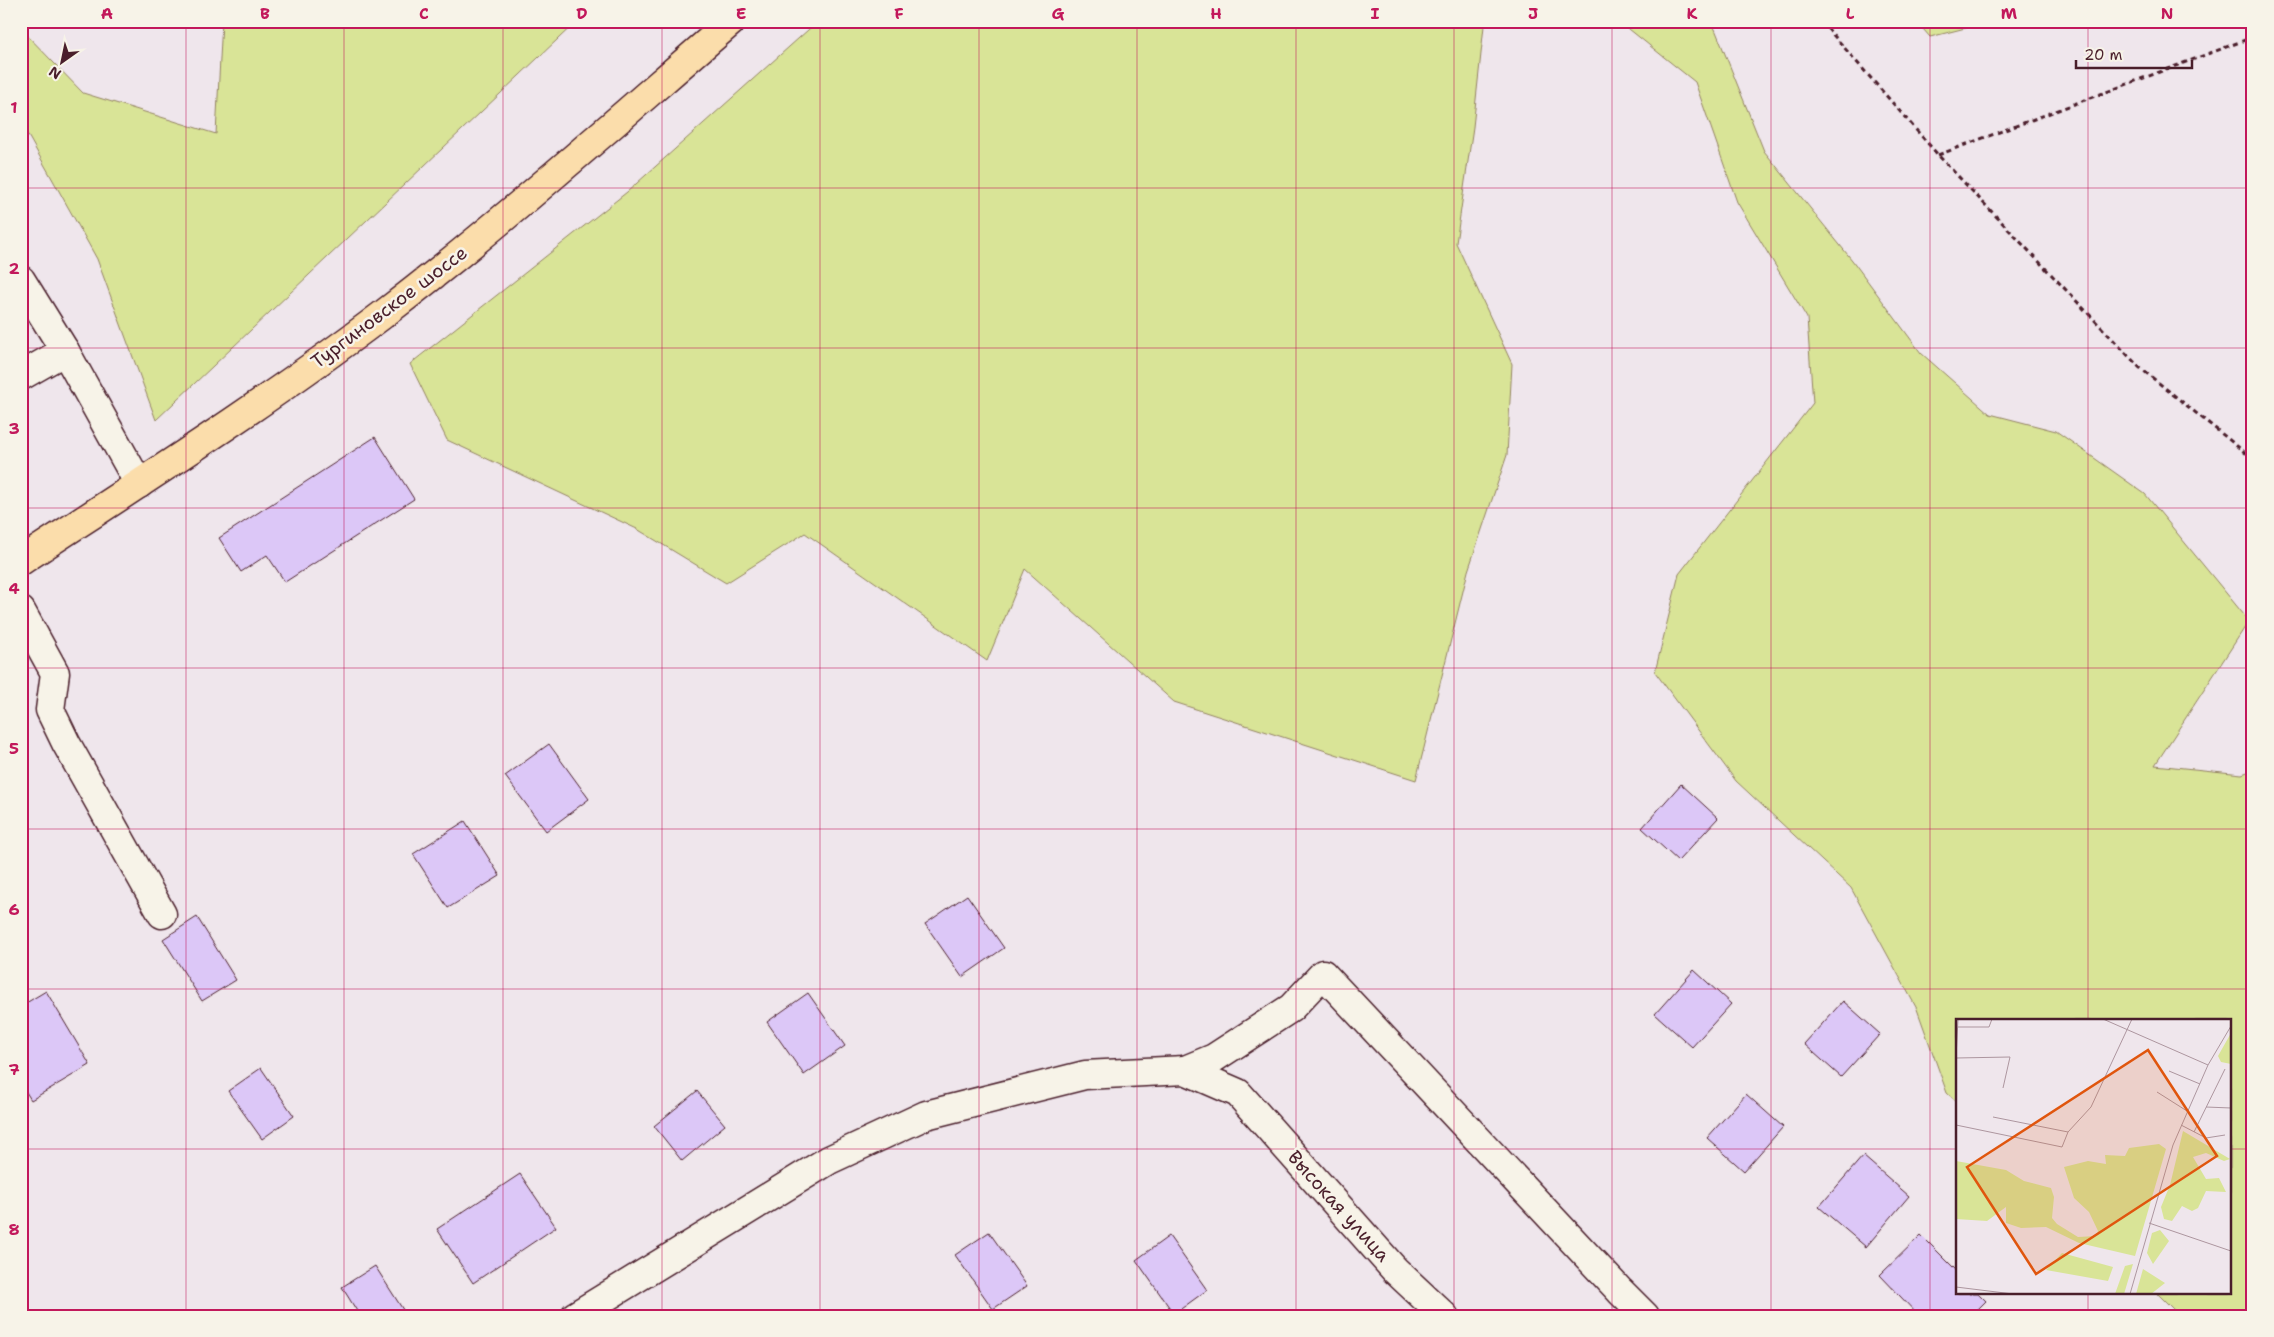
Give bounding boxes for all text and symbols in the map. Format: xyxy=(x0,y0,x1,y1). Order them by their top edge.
text: A xyxy=(101,3,113,24)
text: B xyxy=(260,3,270,24)
text: C xyxy=(419,3,429,24)
text: D xyxy=(576,3,588,24)
text: E xyxy=(736,3,746,24)
text: F xyxy=(894,3,904,24)
text: G xyxy=(1052,3,1065,24)
text: H xyxy=(1210,3,1222,24)
text: I xyxy=(1371,3,1380,24)
text: J xyxy=(1528,3,1538,24)
text: K xyxy=(1687,3,1698,24)
text: L xyxy=(1846,3,1855,24)
text: M xyxy=(2001,3,2018,24)
text: N xyxy=(2161,3,2173,24)
north arrow xyxy=(38,38,88,88)
scale bar xyxy=(2076,38,2193,70)
text: 20 m xyxy=(2084,45,2123,65)
text: N xyxy=(45,62,64,83)
text: 1 xyxy=(10,97,18,118)
street label: Тургиновское шоссе xyxy=(306,240,472,374)
text: 2 xyxy=(8,258,20,279)
text: 3 xyxy=(8,418,20,439)
text: 4 xyxy=(8,578,20,599)
text: 5 xyxy=(9,738,19,759)
text: 6 xyxy=(8,899,20,920)
inset map xyxy=(1956,1019,2232,1294)
text: 7 xyxy=(8,1059,20,1080)
street label: Высокая улица xyxy=(1282,1145,1396,1267)
text: 8 xyxy=(8,1219,20,1240)

